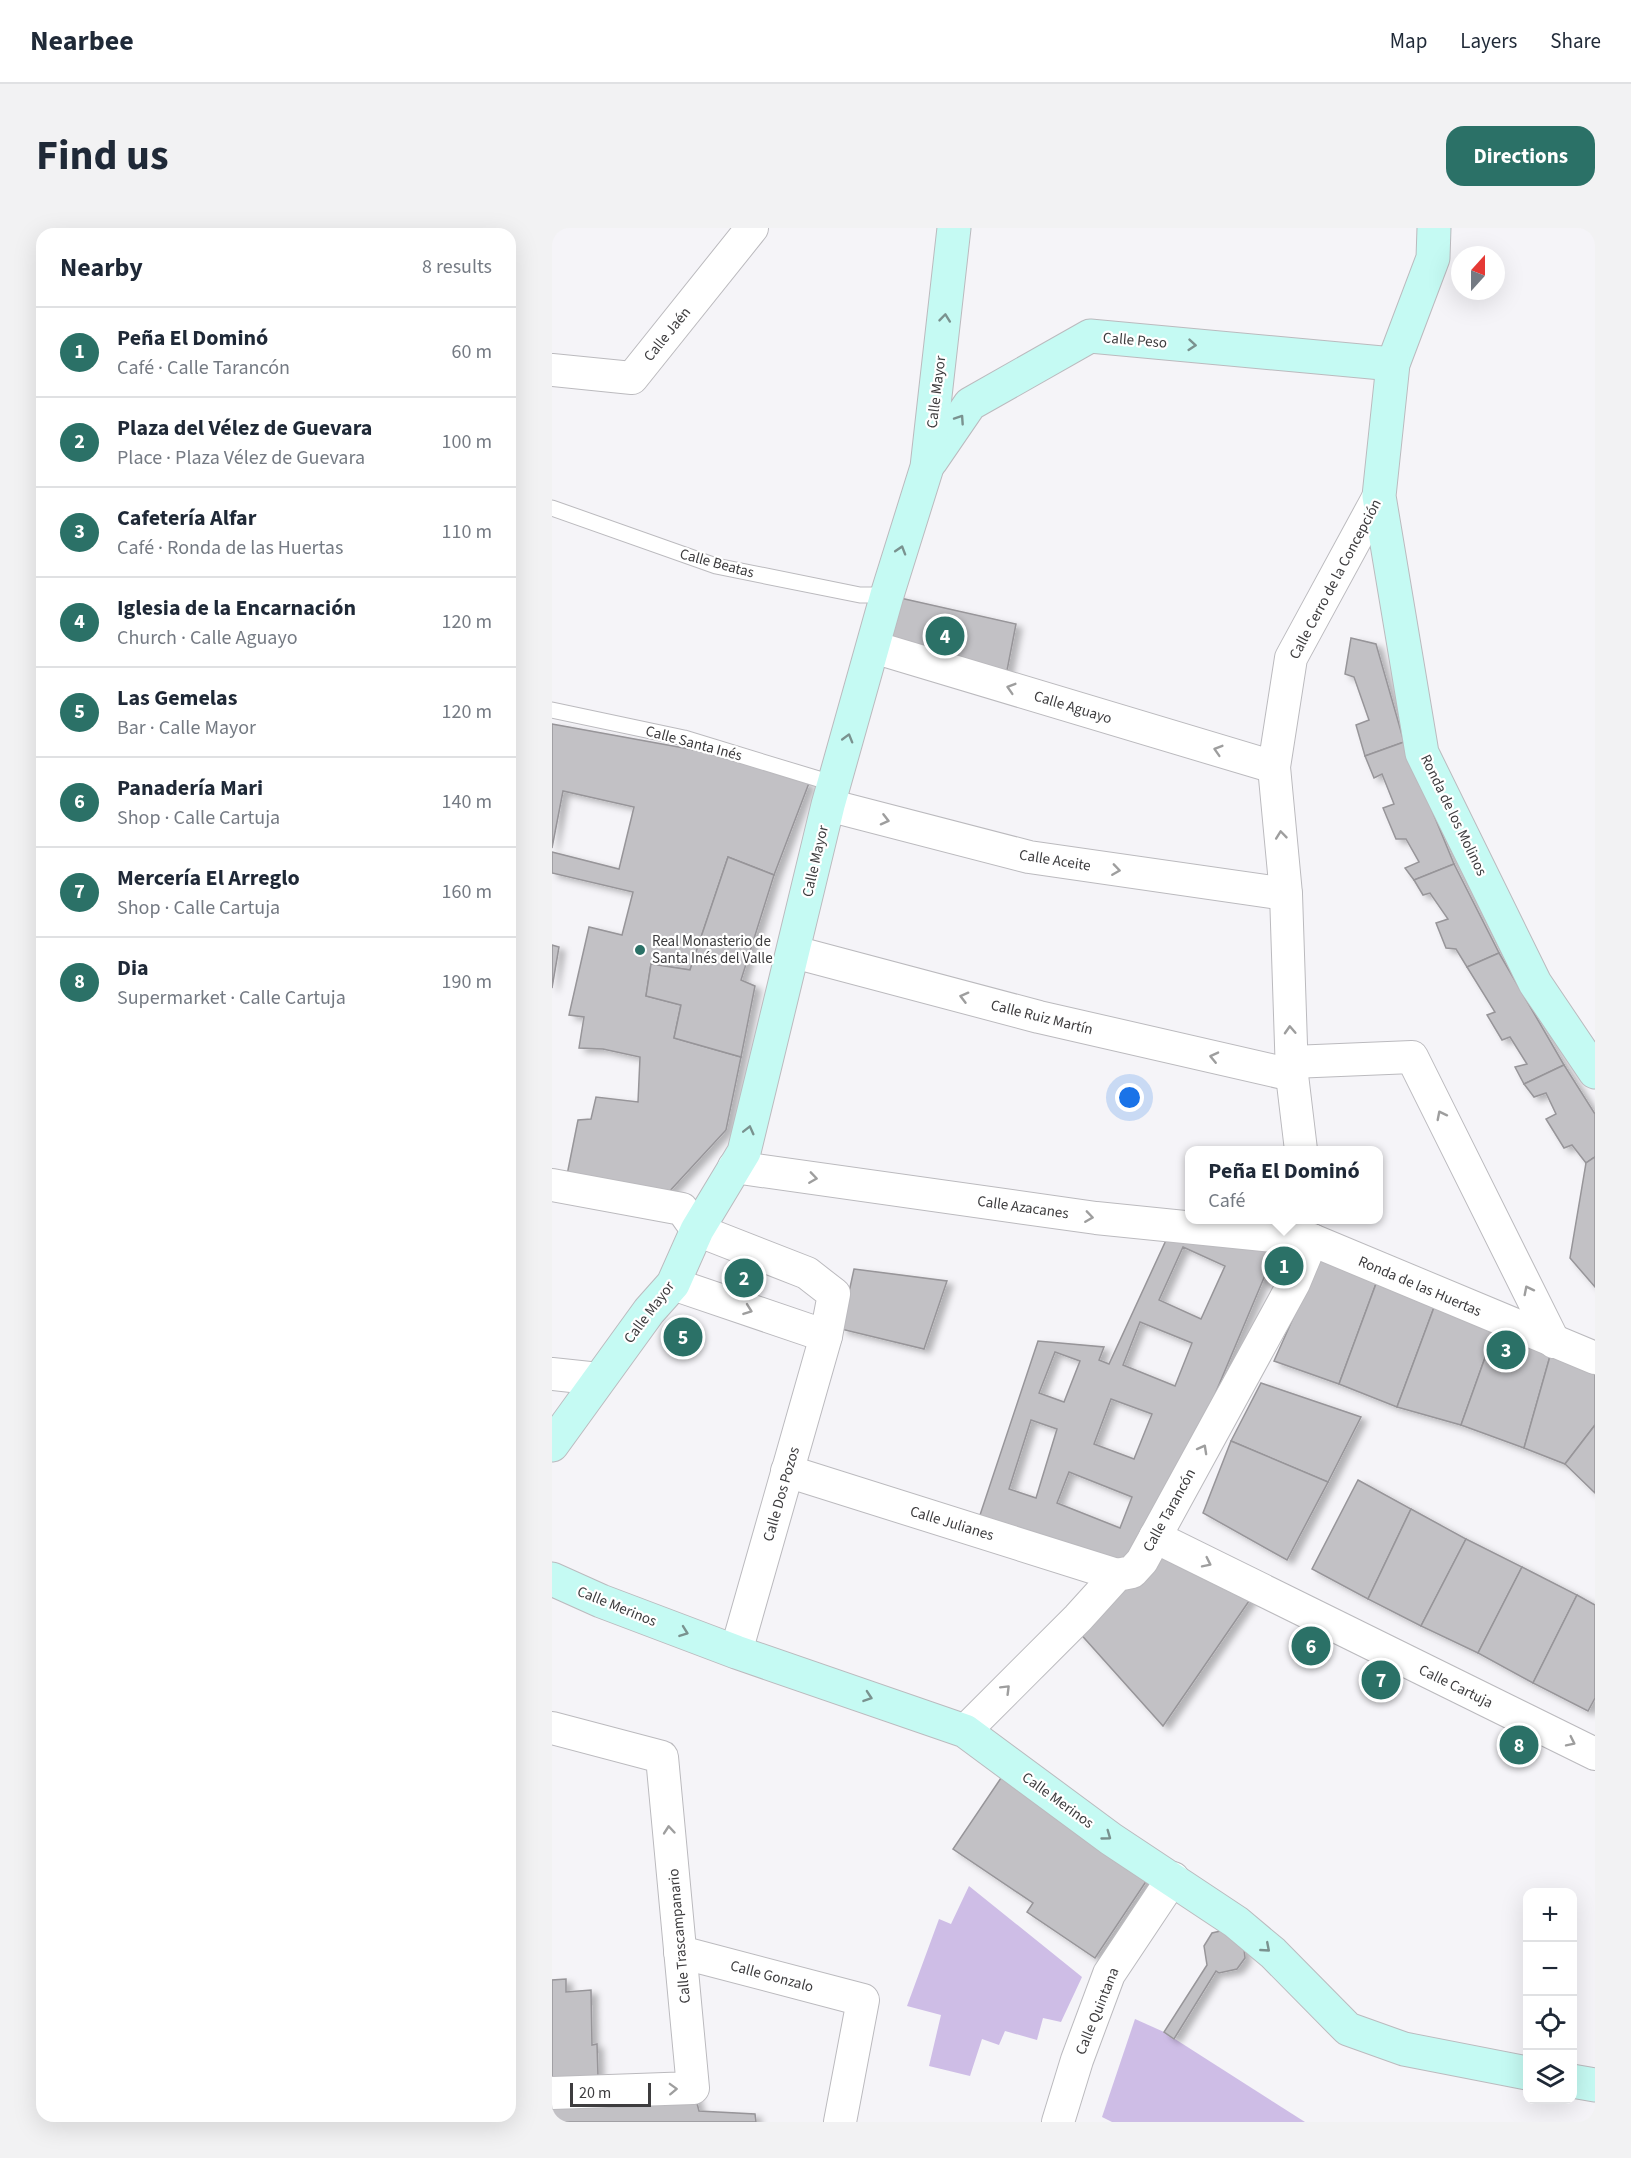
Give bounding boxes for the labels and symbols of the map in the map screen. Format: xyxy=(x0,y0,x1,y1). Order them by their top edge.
north arrow xyxy=(1451,246,1505,300)
street label: Calle Jaén xyxy=(639,303,696,366)
one-way arrow xyxy=(938,314,950,323)
street label: Calle Peso xyxy=(1102,327,1168,354)
one-way arrow xyxy=(1187,338,1196,351)
street label: Calle Mayor xyxy=(922,354,951,430)
one-way arrow xyxy=(953,415,964,426)
street label: Calle Cerro de la Concepción xyxy=(1284,495,1387,663)
street label: Calle Beatas xyxy=(677,543,756,583)
one-way arrow xyxy=(894,545,906,556)
pin: 4 xyxy=(926,614,964,658)
one-way arrow xyxy=(1006,683,1017,695)
street label: Calle Aguayo xyxy=(1031,686,1115,729)
street label: Calle Santa Inés xyxy=(643,721,744,766)
one-way arrow xyxy=(840,733,853,743)
one-way arrow xyxy=(1213,745,1224,757)
street label: Ronda de los Molinos xyxy=(1415,751,1492,879)
one-way arrow xyxy=(880,812,890,825)
street label: Calle Mayor xyxy=(797,822,834,899)
one-way arrow xyxy=(1275,830,1288,840)
street label: Calle Aceite xyxy=(1018,844,1092,877)
one-way arrow xyxy=(1112,863,1121,875)
place label: Real Monasterio de Santa Inés del Valle xyxy=(652,931,773,969)
marker: Real Monasterio de Santa Inés del Valle xyxy=(633,943,647,957)
one-way arrow xyxy=(959,992,970,1004)
street label: Calle Ruiz Martín xyxy=(989,995,1095,1040)
one-way arrow xyxy=(1284,1025,1297,1034)
one-way arrow xyxy=(1210,1052,1220,1065)
your location xyxy=(1115,1083,1144,1112)
one-way arrow xyxy=(1437,1111,1448,1122)
one-way arrow xyxy=(742,1126,755,1136)
one-way arrow xyxy=(809,1172,818,1184)
street label: Calle Azacanes xyxy=(976,1191,1070,1224)
one-way arrow xyxy=(1085,1210,1094,1222)
pin: 1 xyxy=(1264,1244,1304,1288)
street label: Ronda de las Huertas xyxy=(1355,1251,1485,1322)
pin: 2 xyxy=(724,1256,764,1300)
street label: Calle Mayor xyxy=(619,1276,680,1348)
one-way arrow xyxy=(1524,1285,1536,1296)
one-way arrow xyxy=(742,1303,753,1316)
pin: 5 xyxy=(664,1314,702,1360)
pin: 3 xyxy=(1486,1328,1526,1372)
street label: Calle Dos Pozos xyxy=(758,1444,805,1544)
one-way arrow xyxy=(1196,1445,1207,1455)
street label: Calle Tarancón xyxy=(1138,1465,1201,1556)
street label: Calle Julianes xyxy=(907,1501,996,1546)
one-way arrow xyxy=(1201,1556,1212,1567)
street label: Calle Merinos xyxy=(574,1581,660,1632)
pin: 6 xyxy=(1292,1624,1330,1668)
one-way arrow xyxy=(678,1625,689,1638)
pin: 7 xyxy=(1362,1658,1400,1702)
street label: Calle Cartuja xyxy=(1415,1659,1496,1713)
one-way arrow xyxy=(999,1686,1010,1696)
one-way arrow xyxy=(862,1690,873,1703)
pin: 8 xyxy=(1500,1722,1538,1768)
one-way arrow xyxy=(1564,1735,1575,1747)
street label: Calle Merinos xyxy=(1018,1767,1098,1834)
one-way arrow xyxy=(663,1825,676,1835)
one-way arrow xyxy=(1100,1828,1111,1839)
street label: Calle Trascampanario xyxy=(663,1868,696,2004)
one-way arrow xyxy=(1259,1941,1270,1952)
street label: Calle Gonzalo xyxy=(728,1955,816,1998)
street label: Calle Quintana xyxy=(1070,1964,1124,2058)
scale bar xyxy=(570,2080,651,2108)
one-way arrow xyxy=(669,2082,678,2095)

